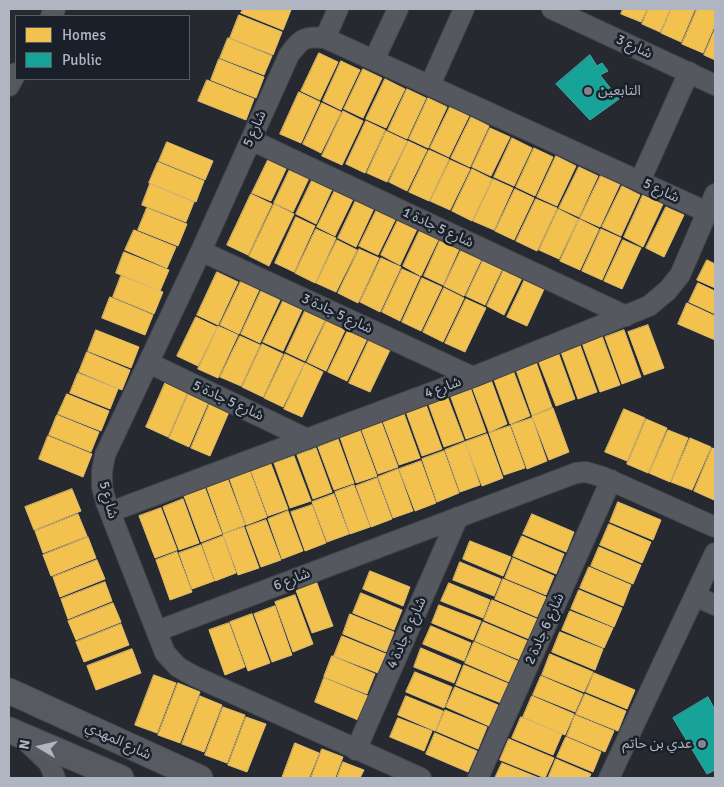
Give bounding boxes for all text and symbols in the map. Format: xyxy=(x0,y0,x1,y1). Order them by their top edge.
legend xyxy=(15,15,190,80)
text: Homes xyxy=(62,26,106,44)
street label: شارع 3 xyxy=(613,31,655,63)
text: Public xyxy=(62,51,102,69)
place label: التابعين xyxy=(598,83,641,99)
marker: التابعين xyxy=(582,85,594,97)
street label: شارع 5 xyxy=(240,108,270,150)
street label: شارع 5 xyxy=(640,175,682,207)
street label: شارع 5 جادة 1 xyxy=(400,204,476,252)
street label: شارع 5 جادة 3 xyxy=(299,290,375,338)
street label: شارع 4 xyxy=(422,374,464,402)
street label: شارع 5 جادة 5 xyxy=(190,377,266,425)
street label: شارع 5 xyxy=(95,480,121,520)
street label: شارع 6 xyxy=(271,565,313,595)
street label: شارع 6 جادة 2 xyxy=(522,591,568,667)
street label: شارع 6 جادة 4 xyxy=(384,595,430,671)
street label: شارع المهدي xyxy=(82,718,154,764)
north arrow xyxy=(15,722,65,772)
place label: عدي بن حاتم xyxy=(622,736,692,752)
text: N xyxy=(16,738,34,751)
marker: عدي بن حاتم xyxy=(696,738,708,750)

